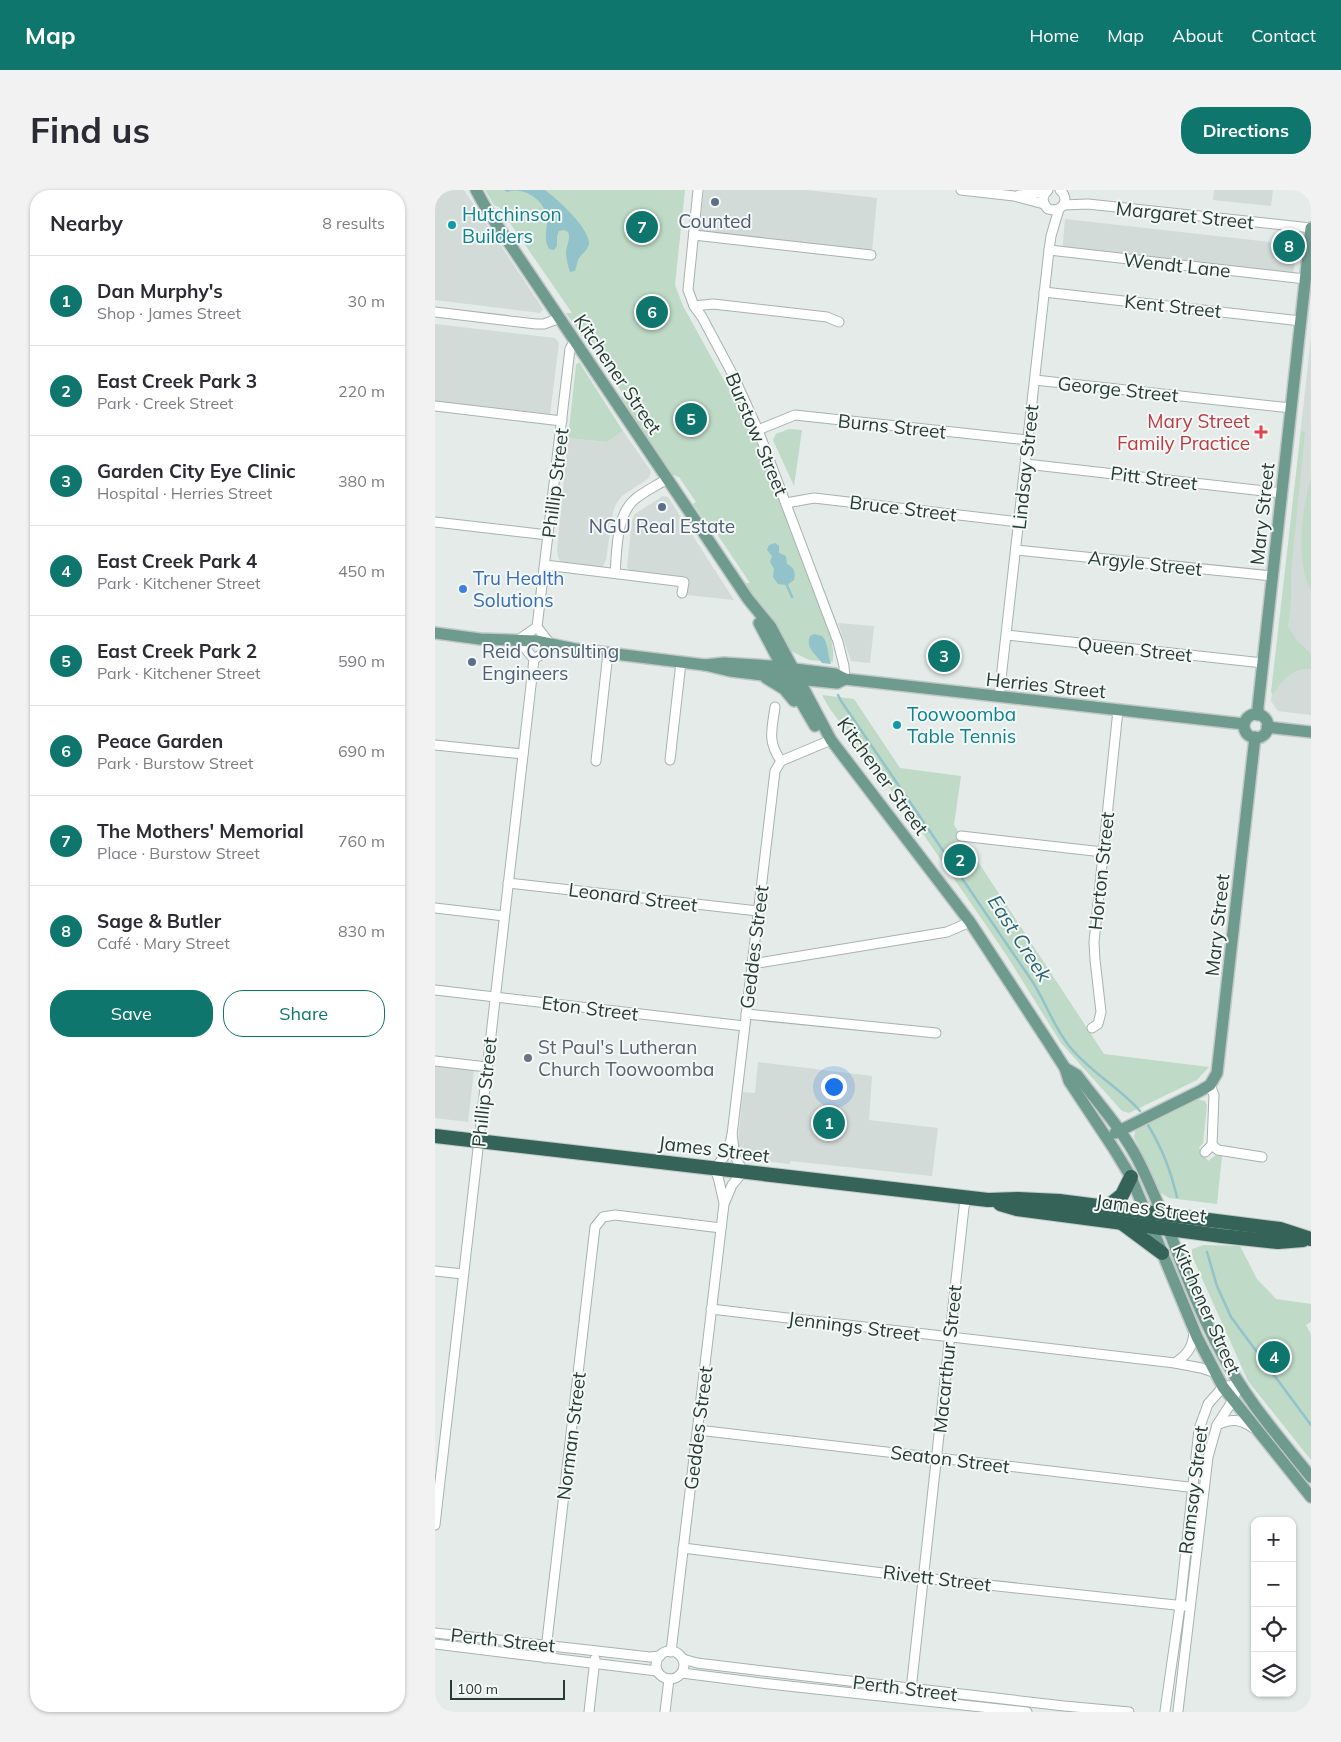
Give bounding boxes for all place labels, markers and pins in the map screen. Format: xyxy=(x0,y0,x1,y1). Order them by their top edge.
marker: Counted xyxy=(709,196,721,208)
place label: Hutchinson Builders xyxy=(462,202,562,248)
pin: 7 xyxy=(626,208,658,246)
place label: Counted xyxy=(678,209,752,233)
marker: Hutchinson Builders xyxy=(446,219,458,231)
pin: 8 xyxy=(1273,227,1305,265)
pin: 6 xyxy=(636,293,668,331)
pin: 5 xyxy=(675,400,707,438)
place label: Mary Street Family Practice xyxy=(1117,409,1250,455)
marker: Mary Street Family Practice xyxy=(1254,425,1268,439)
marker: NGU Real Estate xyxy=(656,501,668,513)
place label: NGU Real Estate xyxy=(589,514,735,538)
place label: Tru Health Solutions xyxy=(473,566,564,612)
marker: Tru Health Solutions xyxy=(457,583,469,595)
pin: 3 xyxy=(928,637,960,675)
place label: Reid Consulting Engineers xyxy=(482,639,619,685)
marker: Reid Consulting Engineers xyxy=(466,656,478,668)
place label: Toowoomba Table Tennis xyxy=(907,702,1016,748)
marker: Toowoomba Table Tennis xyxy=(891,719,903,731)
pin: 2 xyxy=(944,841,976,879)
place label: St Paul's Lutheran Church Toowoomba xyxy=(538,1035,715,1081)
marker: St Paul's Lutheran Church Toowoomba xyxy=(522,1052,534,1064)
pin: 1 xyxy=(813,1104,845,1142)
pin: 4 xyxy=(1258,1338,1290,1376)

